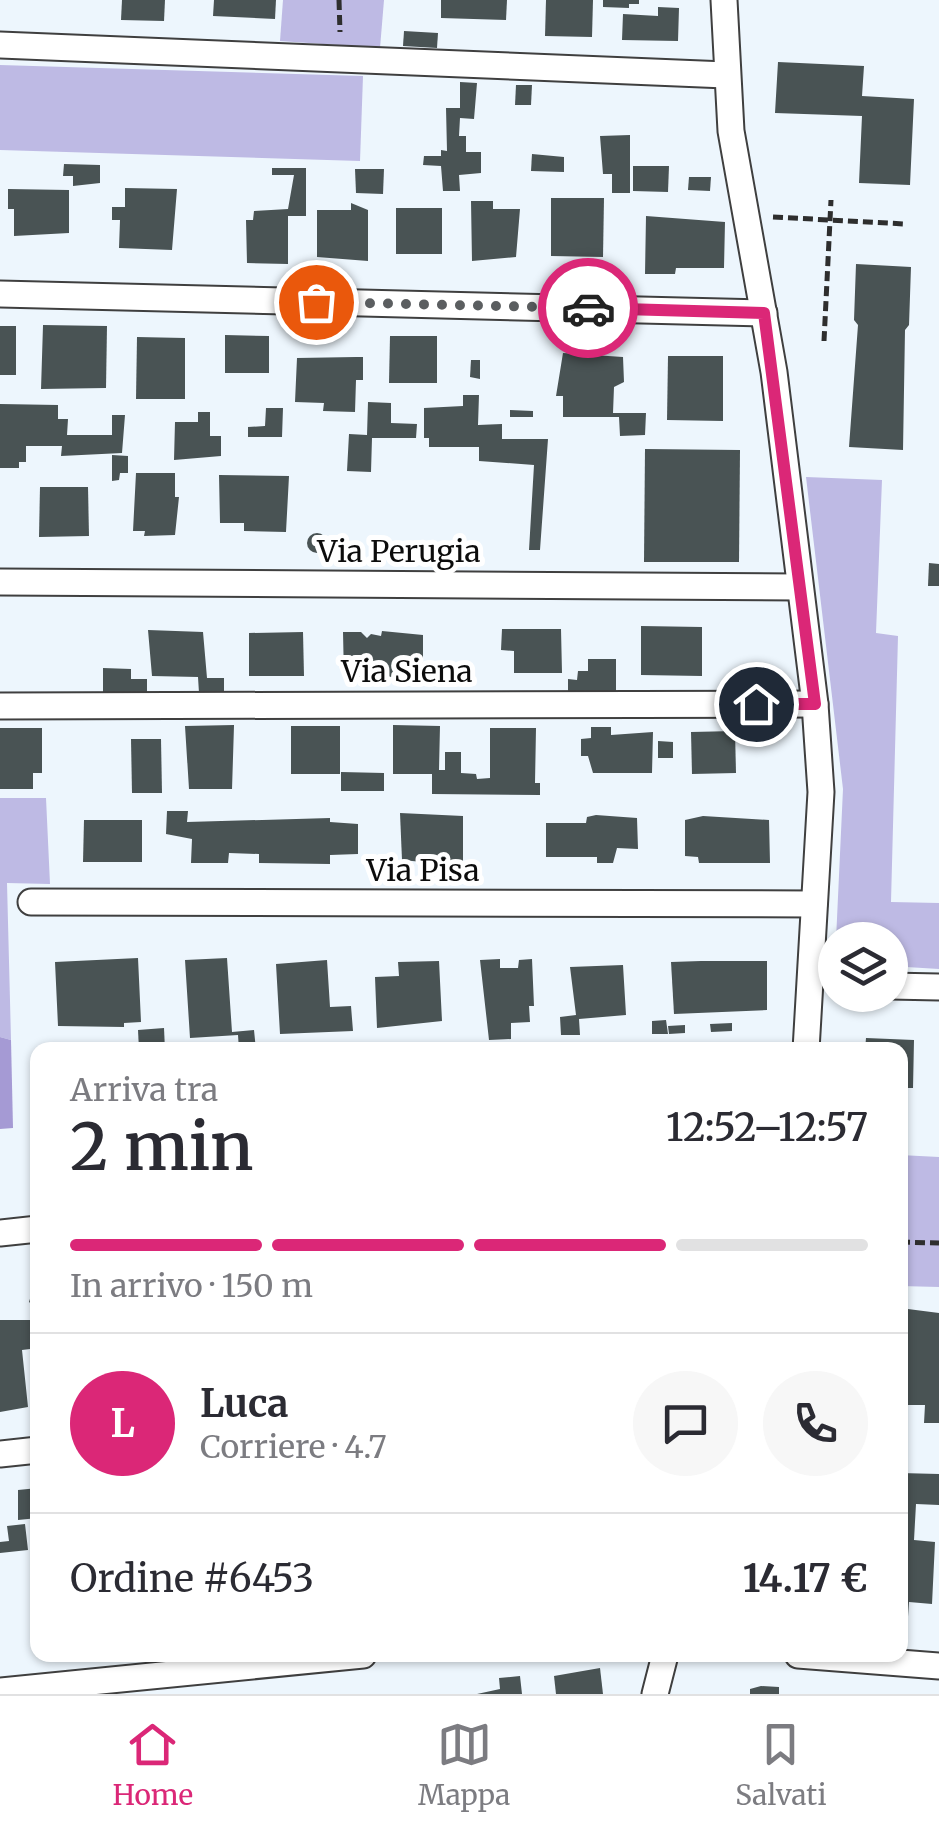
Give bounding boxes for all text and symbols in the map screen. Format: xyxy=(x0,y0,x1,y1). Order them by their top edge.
courier xyxy=(538,258,638,358)
pin xyxy=(274,260,359,345)
icon: bag xyxy=(289,275,344,330)
icon: car xyxy=(561,281,616,336)
street label: Via Perugia xyxy=(316,532,481,570)
street label: Via Siena xyxy=(340,652,473,690)
pin xyxy=(714,662,799,747)
icon: home xyxy=(729,677,784,732)
street label: Via Pisa xyxy=(366,851,479,889)
map controls xyxy=(818,922,908,1012)
button: layers xyxy=(818,922,908,1012)
text: Arriva tra xyxy=(70,1070,218,1110)
text: 12:52–12:57 xyxy=(666,1104,868,1151)
text: 2 min xyxy=(70,1106,254,1188)
text: In arrivo · 150 m xyxy=(70,1266,313,1306)
button: chat xyxy=(633,1371,738,1476)
button: phone xyxy=(763,1371,868,1476)
text: Luca xyxy=(200,1380,289,1427)
text: L xyxy=(110,1400,135,1447)
text: Corriere · 4.7 xyxy=(200,1427,387,1467)
text: Ordine #6453 xyxy=(70,1555,314,1602)
text: 14.17 € xyxy=(743,1555,868,1602)
tab: Home xyxy=(112,1717,193,1813)
tab: Mappa xyxy=(418,1717,510,1813)
tab: Salvati xyxy=(735,1717,827,1813)

